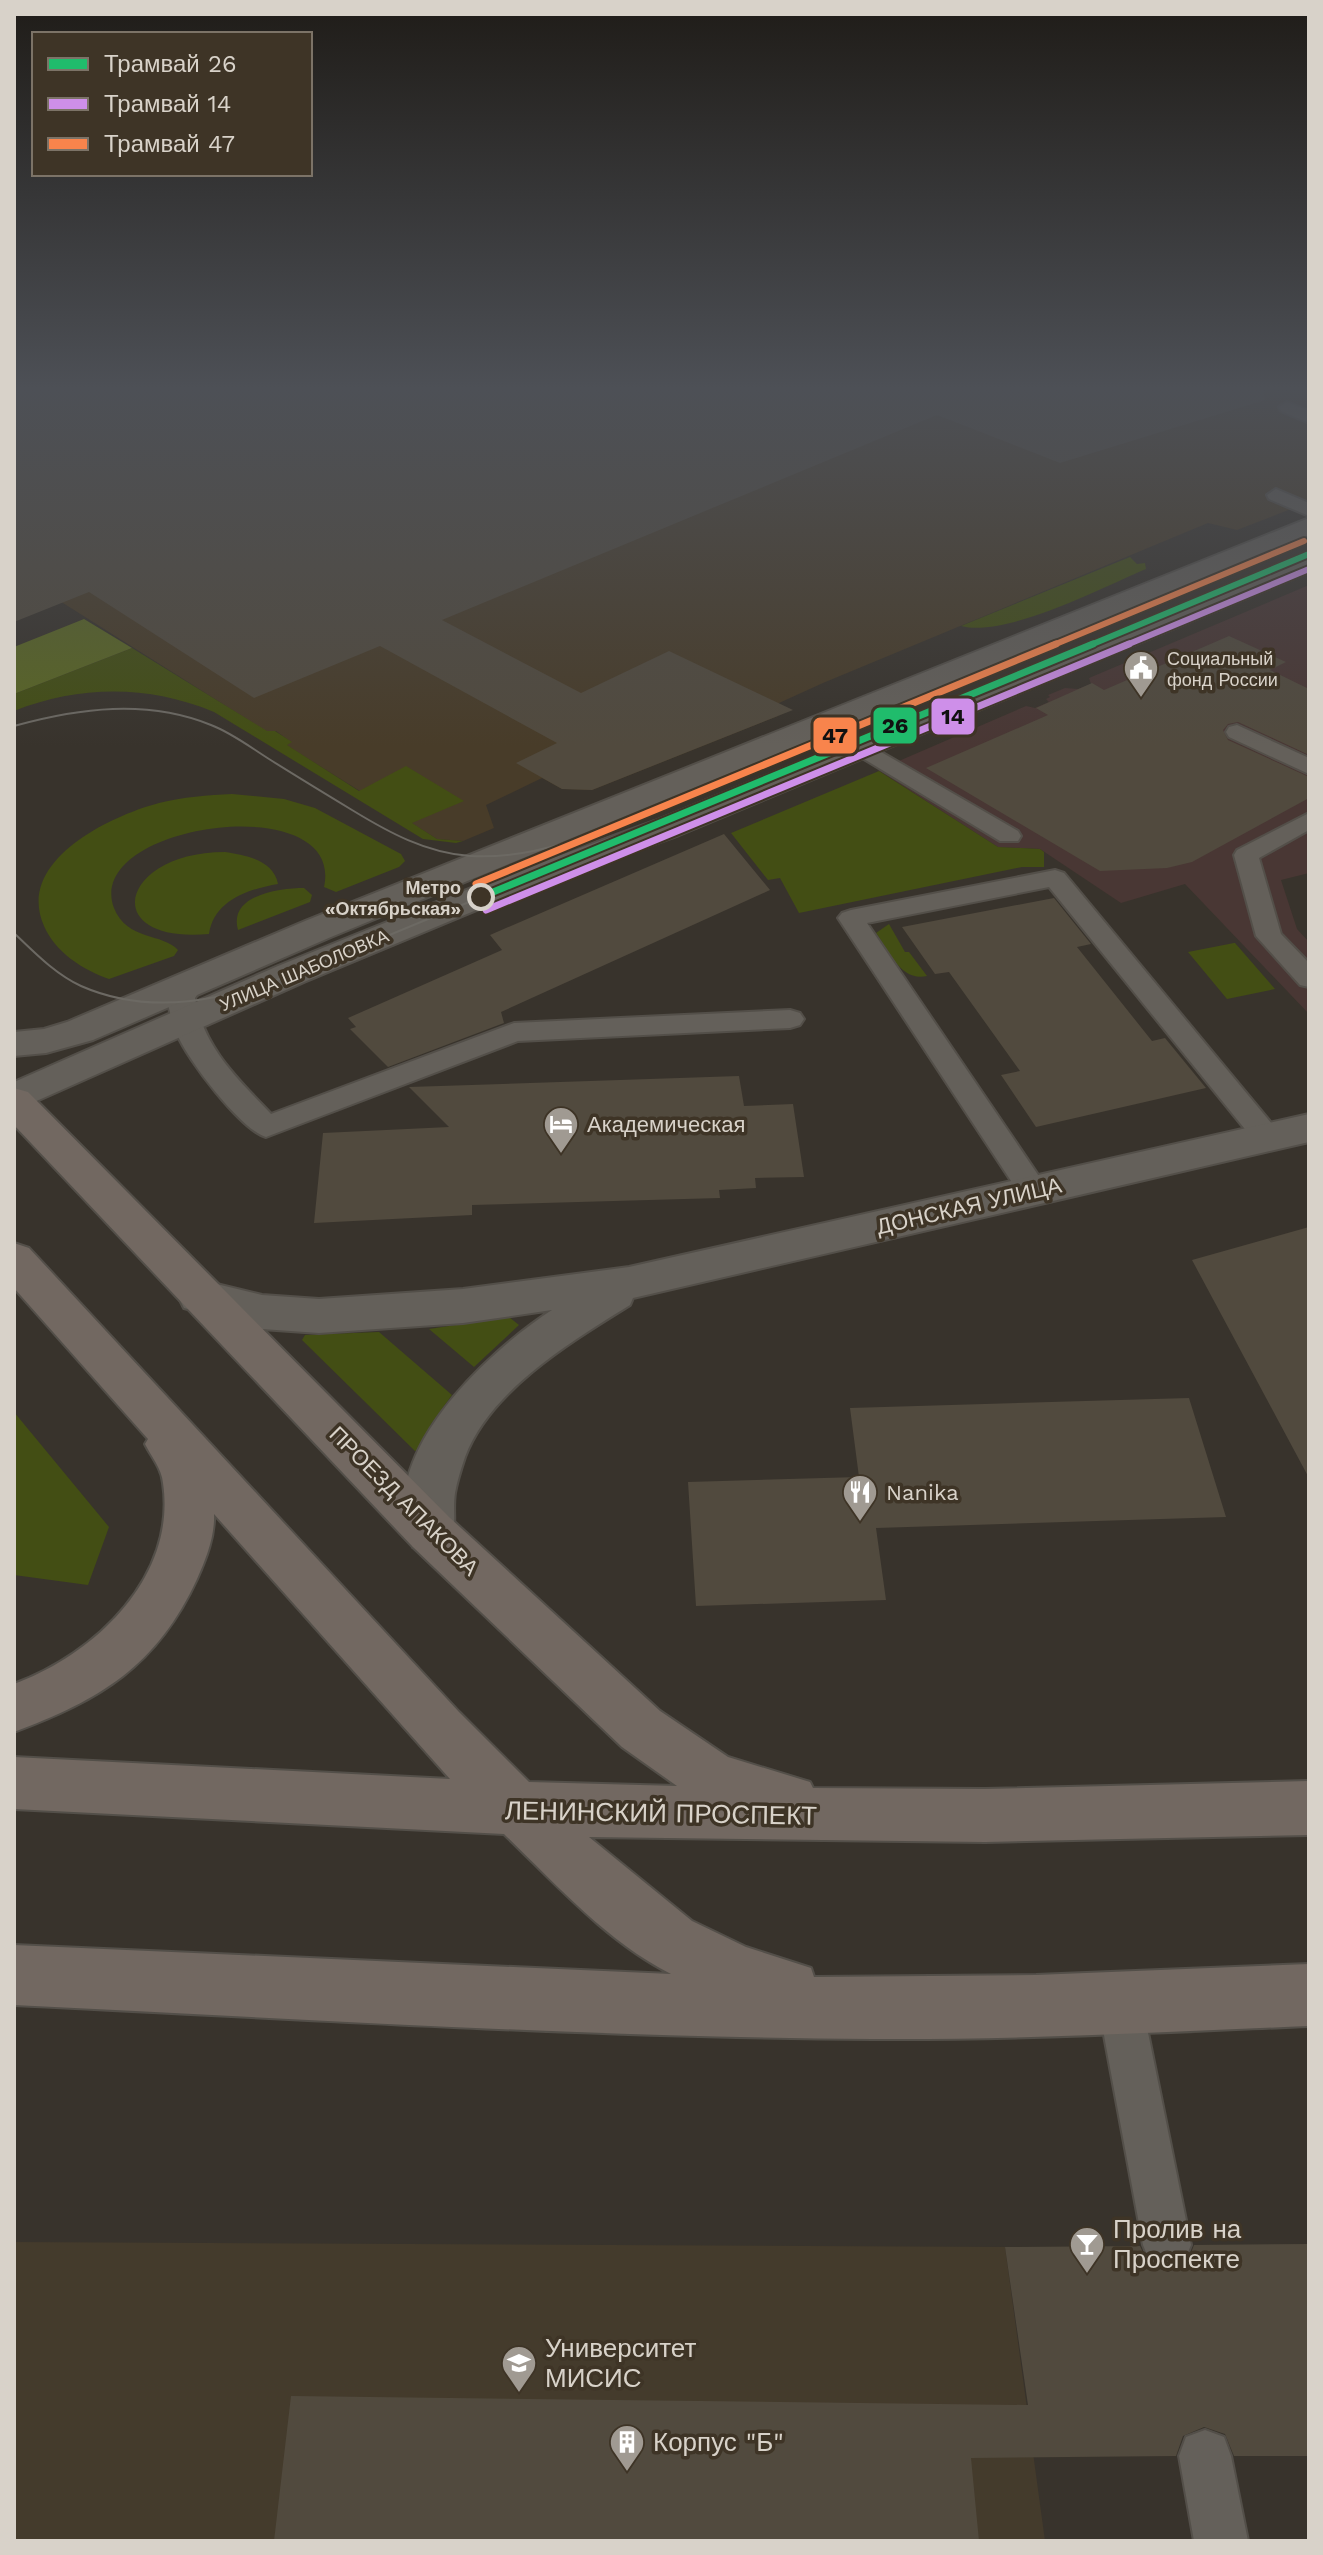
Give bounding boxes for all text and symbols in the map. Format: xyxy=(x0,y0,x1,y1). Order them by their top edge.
legend xyxy=(32,32,312,176)
text: Трамвай 26 xyxy=(104,50,237,78)
text: Трамвай 14 xyxy=(104,90,231,118)
text: Трамвай 47 xyxy=(104,130,235,158)
place label: Социальный фонд России xyxy=(1167,648,1278,690)
public building icon: Социальный фонд России xyxy=(1122,649,1160,699)
line badge: 14 xyxy=(930,697,976,736)
text: 14 xyxy=(941,704,965,729)
line badge: 26 xyxy=(872,706,918,745)
text: 26 xyxy=(882,713,908,738)
line badge: 47 xyxy=(812,716,858,755)
text: 47 xyxy=(822,723,848,748)
place label: Метро «Октябрьская» xyxy=(325,877,461,919)
marker: Метро «Октябрьская» xyxy=(468,884,494,910)
street label: УЛИЦА ШАБОЛОВКА xyxy=(216,925,392,1015)
hotel icon: Академическая xyxy=(542,1105,580,1155)
place label: Академическая xyxy=(587,1112,745,1137)
street label: ДОНСКАЯ УЛИЦА xyxy=(874,1172,1064,1239)
street label: ПРОЕЗД АПАКОВА xyxy=(324,1421,484,1581)
restaurant icon: Nanika xyxy=(841,1473,879,1523)
place label: Nanika xyxy=(886,1480,959,1505)
street label: ЛЕНИНСКИЙ ПРОСПЕКТ xyxy=(505,1795,818,1831)
place label: Пролив на Проспекте xyxy=(1113,2214,1242,2274)
bar icon: Пролив на Проспекте xyxy=(1068,2225,1106,2275)
place label: Университет МИСИС xyxy=(545,2333,696,2393)
school or university icon: Университет МИСИС xyxy=(500,2344,538,2394)
building icon: Корпус "Б" xyxy=(608,2423,646,2473)
place label: Корпус "Б" xyxy=(653,2427,784,2457)

